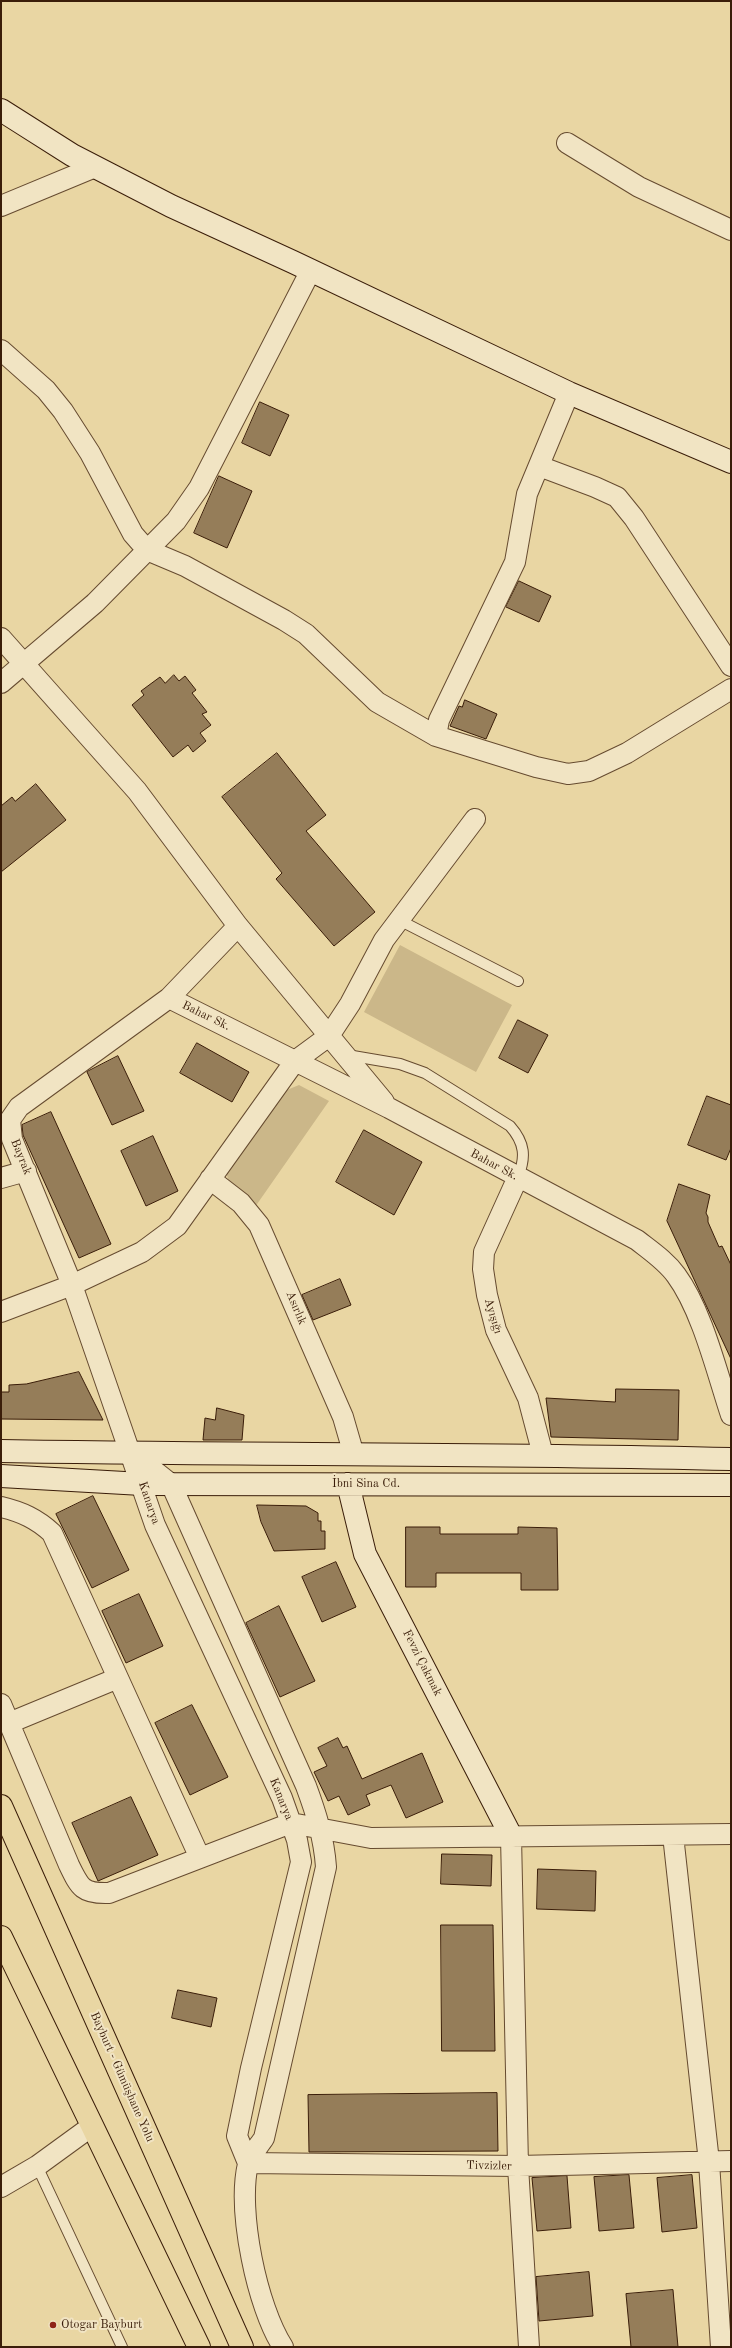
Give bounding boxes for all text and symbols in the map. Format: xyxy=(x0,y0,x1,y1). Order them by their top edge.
street label: Bahar Sk. xyxy=(179,998,233,1034)
street label: Bayrak xyxy=(7,1137,35,1177)
street label: Bahar Sk. xyxy=(468,1146,520,1184)
street label: Asırlık xyxy=(282,1289,310,1327)
street label: Ayışığı xyxy=(481,1296,505,1336)
street label: İbni Sina Cd. xyxy=(332,1477,400,1491)
street label: Kanarya xyxy=(135,1480,163,1526)
street label: Fevzi Çakmak xyxy=(399,1627,445,1699)
street label: Kanarya xyxy=(266,1776,296,1822)
street label: Bayburt - Gümüşhane Yolu xyxy=(87,2010,157,2144)
street label: Tivzizler xyxy=(466,2158,512,2174)
place label: Otogar Bayburt xyxy=(61,2318,142,2332)
marker: Otogar Bayburt xyxy=(48,2320,58,2330)

